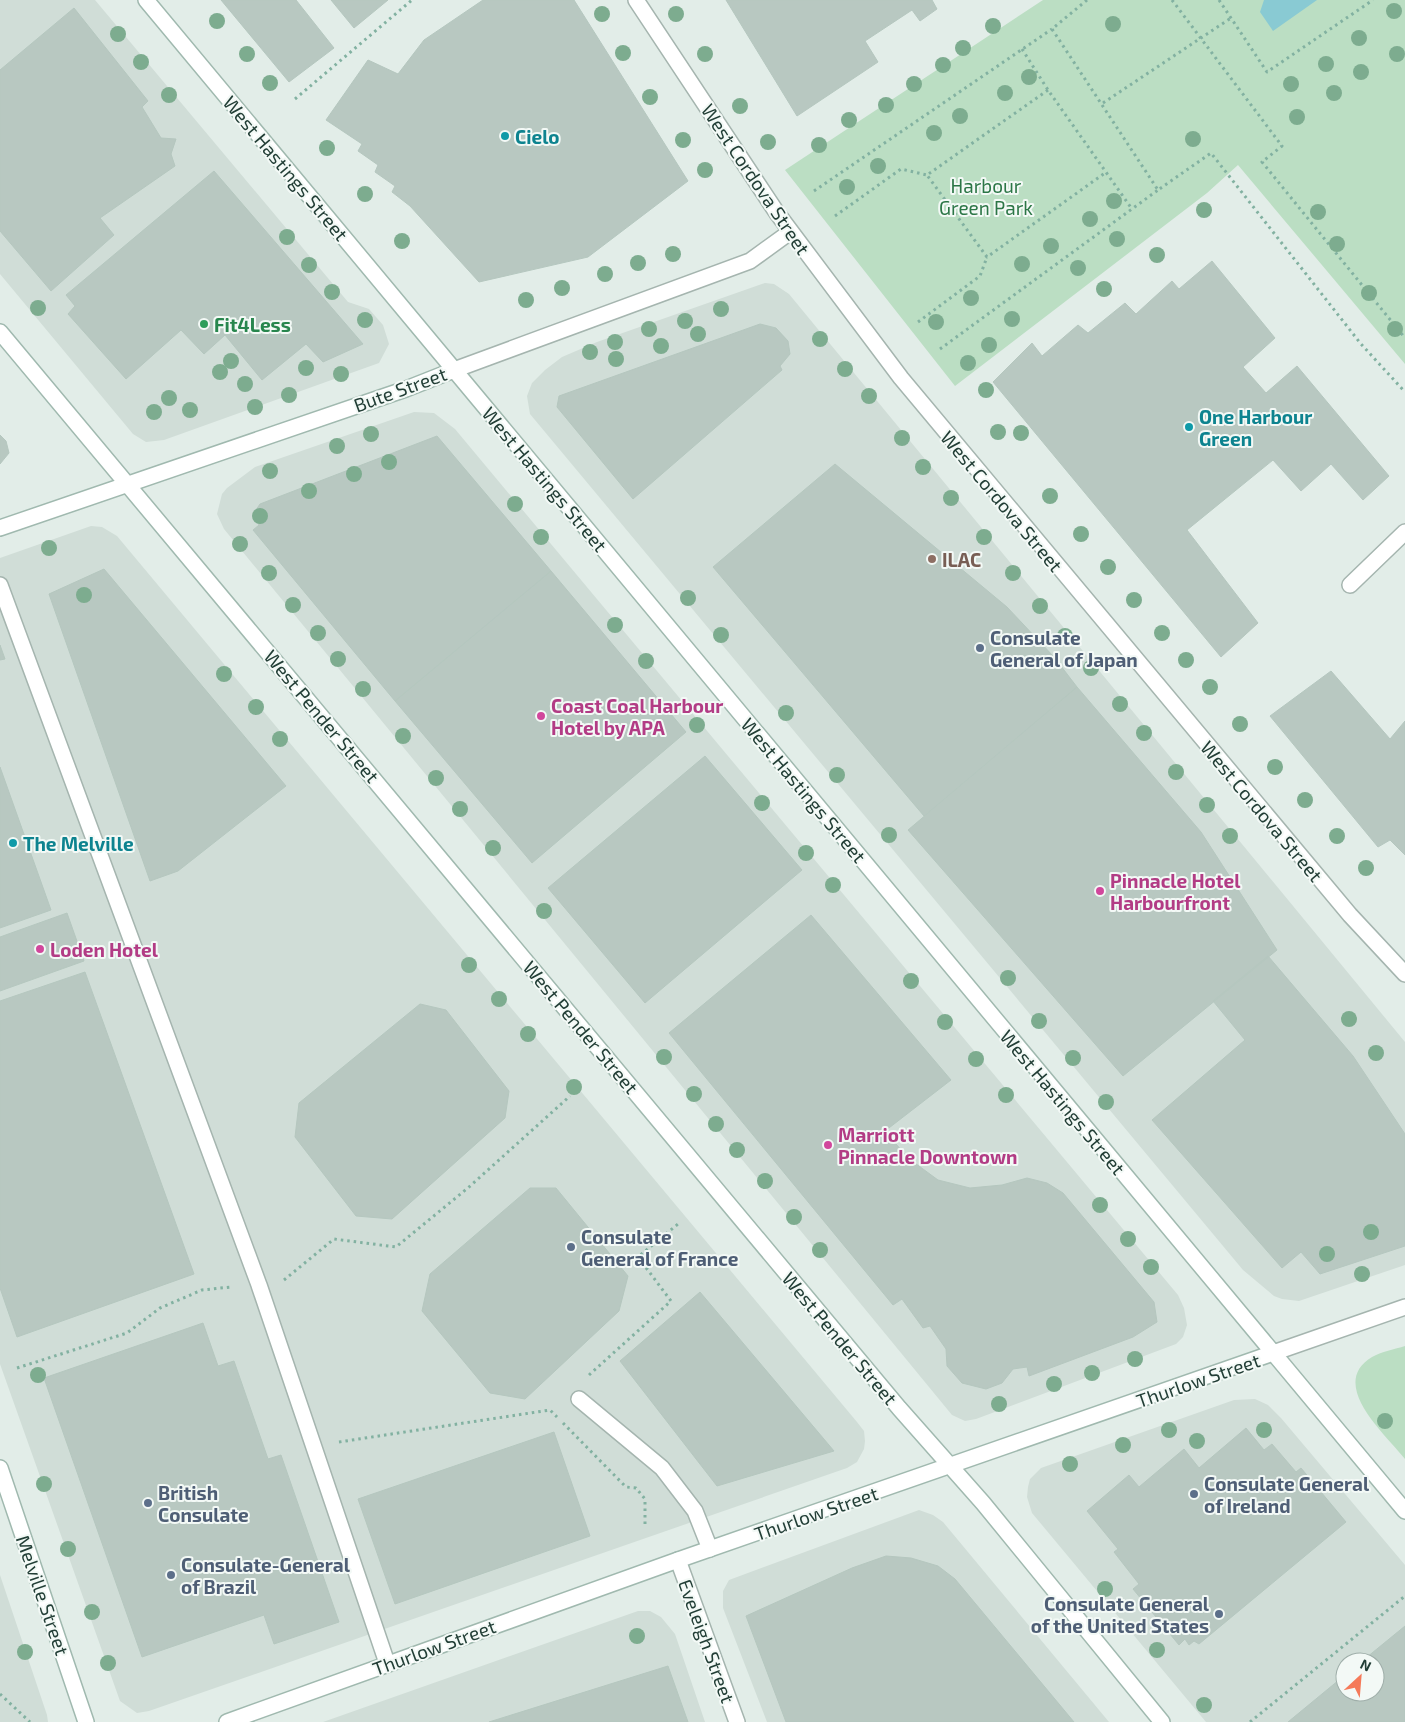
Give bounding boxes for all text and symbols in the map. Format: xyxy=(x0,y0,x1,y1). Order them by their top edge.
street label: West Hastings Street xyxy=(219,91,353,245)
street label: West Cordova Street xyxy=(697,99,815,259)
place label: Cielo xyxy=(515,125,560,148)
marker: Cielo xyxy=(499,130,511,142)
park label: Harbour Green Park xyxy=(939,174,1033,219)
place label: Fit4Less xyxy=(214,313,291,336)
marker: Fit4Less xyxy=(198,318,210,330)
street label: Bute Street xyxy=(350,362,450,416)
street label: West Hastings Street xyxy=(478,402,612,556)
place label: One Harbour Green xyxy=(1199,405,1312,450)
marker: One Harbour Green xyxy=(1183,421,1195,433)
street label: West Cordova Street xyxy=(936,426,1068,576)
place label: ILAC xyxy=(942,548,981,571)
marker: ILAC xyxy=(926,553,938,565)
place label: Consulate General of Japan xyxy=(990,626,1138,671)
marker: Consulate General of Japan xyxy=(974,642,986,654)
street label: West Pender Street xyxy=(260,645,384,787)
place label: Coast Coal Harbour Hotel by APA xyxy=(551,694,723,740)
marker: Coast Coal Harbour Hotel by APA xyxy=(535,710,547,722)
street label: West Hastings Street xyxy=(737,713,871,867)
street label: West Cordova Street xyxy=(1196,736,1328,886)
place label: The Melville xyxy=(23,832,134,855)
marker: The Melville xyxy=(7,837,19,849)
place label: Pinnacle Hotel Harbourfront xyxy=(1110,869,1241,914)
marker: Pinnacle Hotel Harbourfront xyxy=(1094,885,1106,897)
place label: Loden Hotel xyxy=(50,938,159,961)
marker: Loden Hotel xyxy=(34,943,46,955)
street label: West Pender Street xyxy=(519,956,643,1098)
street label: West Hastings Street xyxy=(996,1025,1130,1179)
place label: Marriott Pinnacle Downtown xyxy=(838,1123,1018,1168)
marker: Marriott Pinnacle Downtown xyxy=(822,1139,834,1151)
place label: Consulate General of France xyxy=(581,1225,739,1270)
marker: Consulate General of France xyxy=(565,1241,577,1253)
street label: West Pender Street xyxy=(778,1267,902,1409)
street label: Thurlow Street xyxy=(1133,1348,1263,1412)
place label: Consulate General of Ireland xyxy=(1204,1472,1370,1517)
place label: British Consulate xyxy=(158,1481,249,1526)
street label: Thurlow Street xyxy=(751,1481,881,1545)
marker: Consulate General of Ireland xyxy=(1188,1488,1200,1500)
marker: British Consulate xyxy=(142,1497,154,1509)
street label: Melville Street xyxy=(12,1532,74,1658)
place label: Consulate-General of Brazil xyxy=(181,1553,351,1598)
marker: Consulate-General of Brazil xyxy=(165,1569,177,1581)
street label: Eveleigh Street xyxy=(674,1576,740,1706)
place label: Consulate General of the United States xyxy=(1031,1592,1210,1637)
marker: Consulate General of the United States xyxy=(1213,1608,1225,1620)
street label: Thurlow Street xyxy=(369,1614,499,1680)
north arrow xyxy=(1335,1652,1385,1702)
text: N xyxy=(1358,1655,1374,1675)

